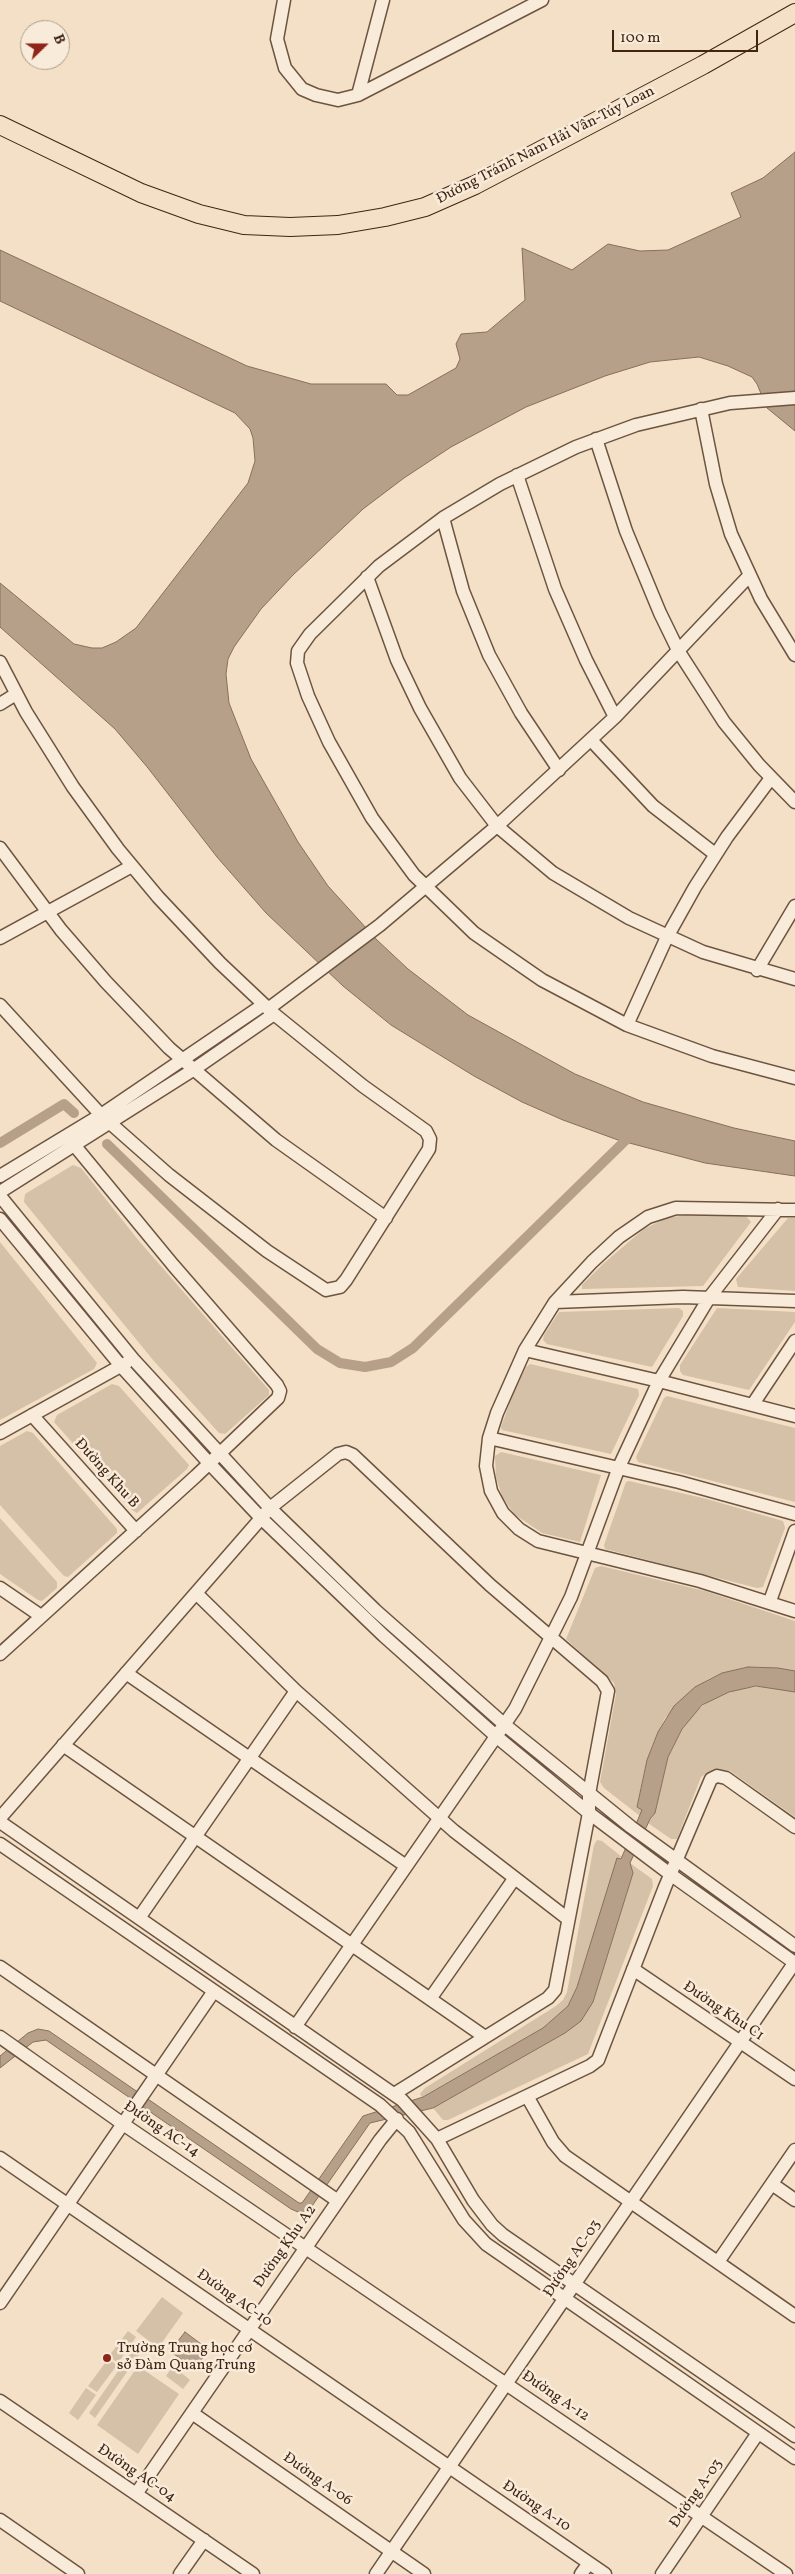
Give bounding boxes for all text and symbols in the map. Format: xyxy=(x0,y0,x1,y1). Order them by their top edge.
north arrow xyxy=(20,20,70,70)
scale bar xyxy=(615,20,761,52)
text: 100 m xyxy=(620,28,660,49)
text: B xyxy=(48,32,69,47)
street label: Đường Tránh Nam Hải Vân-Túy Loan xyxy=(434,83,658,209)
street label: Đường Khu B xyxy=(70,1435,142,1513)
street label: Đường Khu C1 xyxy=(679,1978,767,2046)
street label: Đường AC-14 xyxy=(120,2098,202,2162)
street label: Đường Khu A2 xyxy=(251,2202,321,2292)
street label: Đường AC-03 xyxy=(541,2217,605,2301)
street label: Đường AC-10 xyxy=(193,2266,275,2332)
place label: Trường Trung học cơ sở Đàm Quang Trung xyxy=(117,2340,256,2375)
marker: Trường Trung học cơ sở Đàm Quang Trung xyxy=(101,2352,113,2364)
street label: Đường A-12 xyxy=(518,2368,592,2426)
street label: Đường AC-04 xyxy=(93,2441,179,2507)
street label: Đường A-06 xyxy=(279,2449,355,2511)
street label: Đường A-03 xyxy=(667,2456,727,2532)
street label: Đường A-10 xyxy=(498,2478,574,2536)

